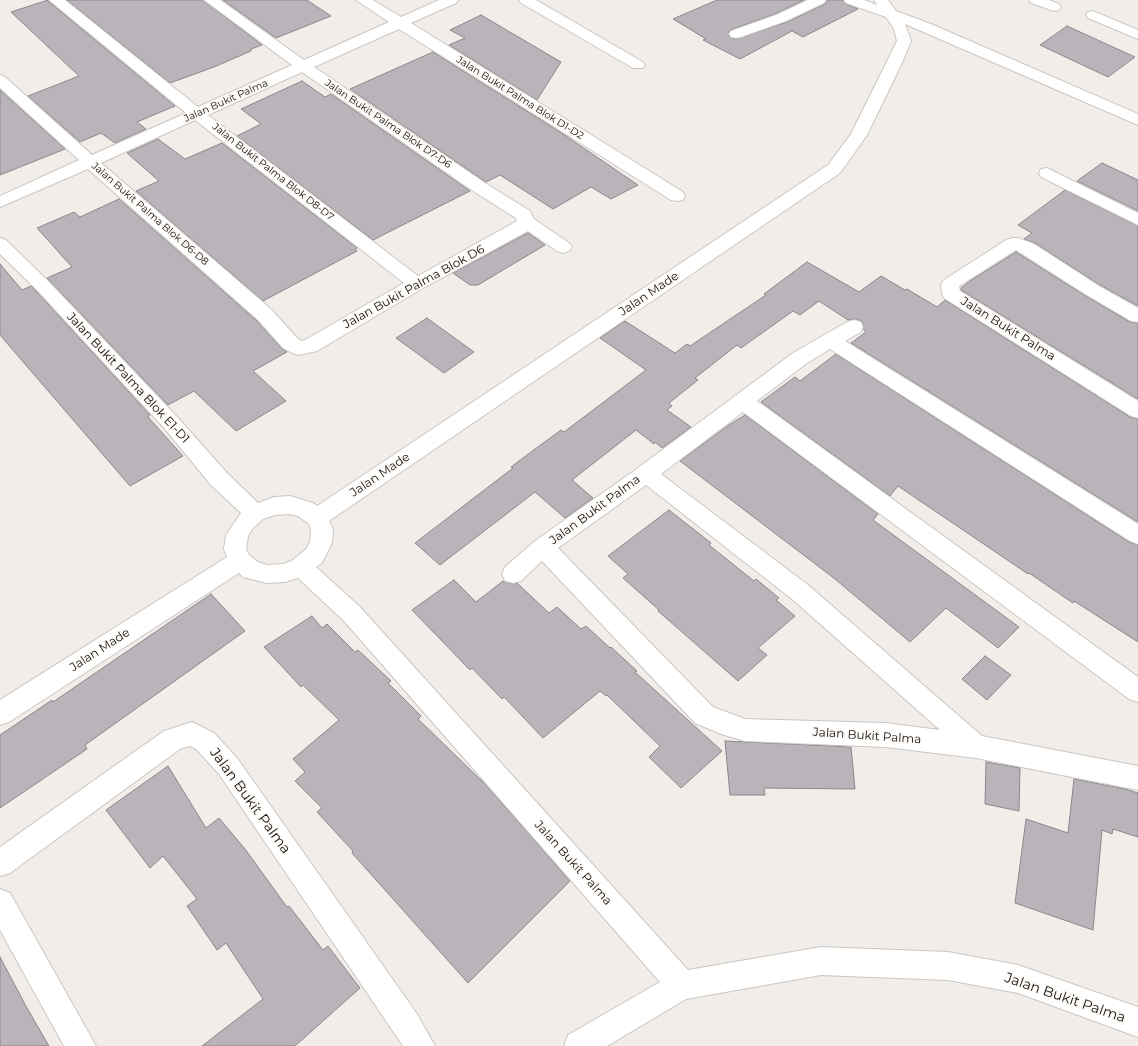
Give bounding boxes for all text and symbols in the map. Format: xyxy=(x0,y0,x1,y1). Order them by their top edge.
street label: Jalan Bukit Palma Blok D1-D2 xyxy=(454,54,586,142)
street label: Jalan Bukit Palma xyxy=(182,77,270,125)
street label: Jalan Bukit Palma Blok D7-D6 xyxy=(322,77,454,171)
street label: Jalan Bukit Palma Blok D8-D7 xyxy=(210,121,336,223)
street label: Jalan Bukit Palma Blok D6-D8 xyxy=(89,160,211,268)
street label: Jalan Bukit Palma Blok D6 xyxy=(341,242,487,332)
street label: Jalan Made xyxy=(617,269,681,319)
street label: Jalan Bukit Palma xyxy=(958,294,1058,364)
street label: Jalan Bukit Palma Blok E1-D1 xyxy=(64,310,192,446)
street label: Jalan Made xyxy=(348,450,412,500)
street label: Jalan Bukit Palma xyxy=(547,472,643,548)
street label: Jalan Made xyxy=(67,625,133,675)
street label: Jalan Bukit Palma xyxy=(812,725,922,747)
street label: Jalan Bukit Palma xyxy=(206,745,294,857)
street label: Jalan Bukit Palma xyxy=(531,818,615,908)
street label: Jalan Bukit Palma xyxy=(1002,969,1128,1027)

